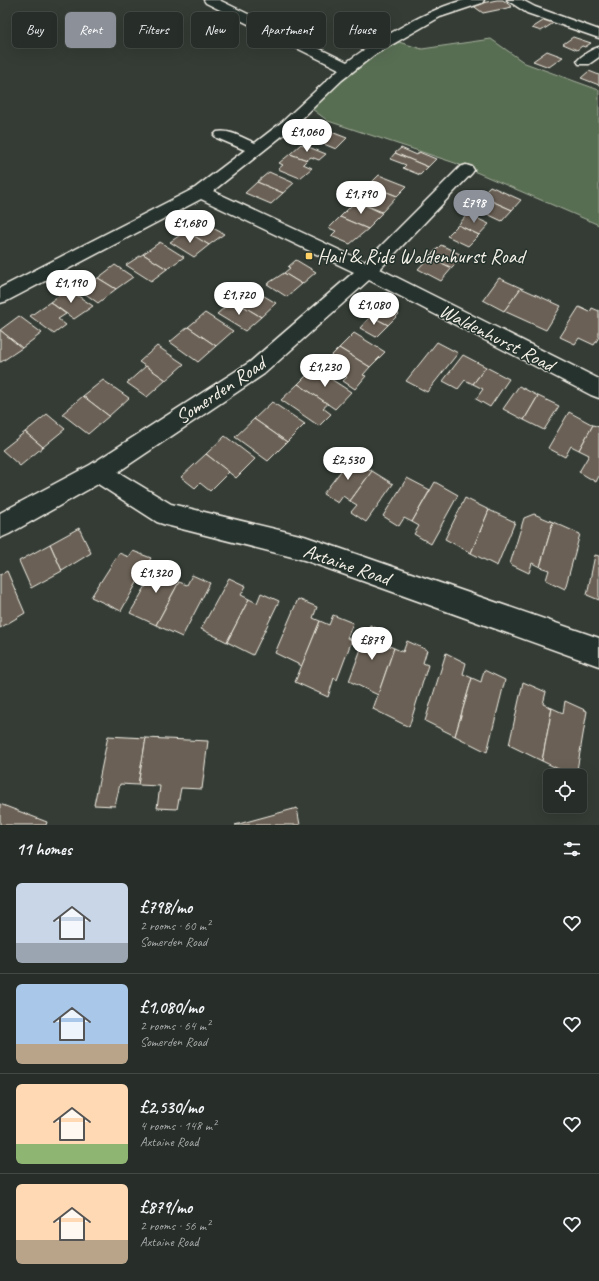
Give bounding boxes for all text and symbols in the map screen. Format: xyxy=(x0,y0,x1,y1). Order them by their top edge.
chip: Buy xyxy=(12,12,57,48)
chip: Rent xyxy=(65,12,116,48)
chip: Filters xyxy=(124,12,183,48)
chip: New xyxy=(191,12,239,48)
chip: Apartment xyxy=(247,12,326,48)
chip: House xyxy=(334,12,390,48)
pin: £1,060 xyxy=(274,119,340,153)
text: £1,060 xyxy=(291,124,323,140)
pin: £1,790 xyxy=(328,181,394,215)
text: £1,790 xyxy=(345,186,377,202)
pin: £798 xyxy=(450,190,498,224)
text: £798 xyxy=(462,195,486,211)
pin: £1,680 xyxy=(157,210,223,244)
text: £1,680 xyxy=(174,215,206,231)
place label: Hail & Ride Waldenhurst Road xyxy=(317,244,527,269)
marker: Hail & Ride Waldenhurst Road xyxy=(304,251,314,261)
pin: £1,190 xyxy=(38,270,104,304)
text: £1,190 xyxy=(55,275,87,291)
pin: £1,720 xyxy=(206,282,272,316)
text: £1,720 xyxy=(223,287,255,303)
pin: £1,080 xyxy=(341,292,407,326)
text: £1,080 xyxy=(358,297,390,313)
street label: Waldenhurst Road xyxy=(435,298,561,378)
street label: Somerden Road xyxy=(171,349,273,430)
pin: £1,230 xyxy=(292,354,358,388)
text: £1,230 xyxy=(309,359,341,375)
pin: £2,530 xyxy=(315,447,381,481)
text: £2,530 xyxy=(332,452,364,468)
street label: Axtaine Road xyxy=(300,538,396,592)
pin: £1,320 xyxy=(123,560,189,594)
text: £1,320 xyxy=(140,565,172,581)
pin: £879 xyxy=(348,627,396,661)
text: £879 xyxy=(360,632,384,648)
map controls xyxy=(543,769,587,813)
button: locate xyxy=(543,769,587,813)
icon: filters xyxy=(561,838,583,860)
text: 11 homes xyxy=(16,839,72,860)
text: £798/mo xyxy=(140,897,192,918)
icon: home xyxy=(48,899,96,947)
icon: heart xyxy=(561,912,583,934)
text: 2 rooms · 60 m² xyxy=(140,918,210,934)
text: Somerden Road xyxy=(140,934,207,950)
text: £1,080/mo xyxy=(140,997,203,1018)
icon: home xyxy=(48,1000,96,1048)
icon: heart xyxy=(561,1013,583,1035)
text: 2 rooms · 64 m² xyxy=(140,1018,210,1034)
text: Somerden Road xyxy=(140,1034,207,1050)
text: £2,530/mo xyxy=(140,1097,203,1118)
icon: home xyxy=(48,1100,96,1148)
icon: heart xyxy=(561,1113,583,1135)
text: 4 rooms · 148 m² xyxy=(140,1118,216,1134)
text: Axtaine Road xyxy=(140,1134,199,1150)
text: £879/mo xyxy=(140,1197,192,1218)
icon: home xyxy=(48,1200,96,1248)
icon: heart xyxy=(561,1213,583,1235)
text: 2 rooms · 56 m² xyxy=(140,1218,210,1234)
text: Axtaine Road xyxy=(140,1234,199,1250)

